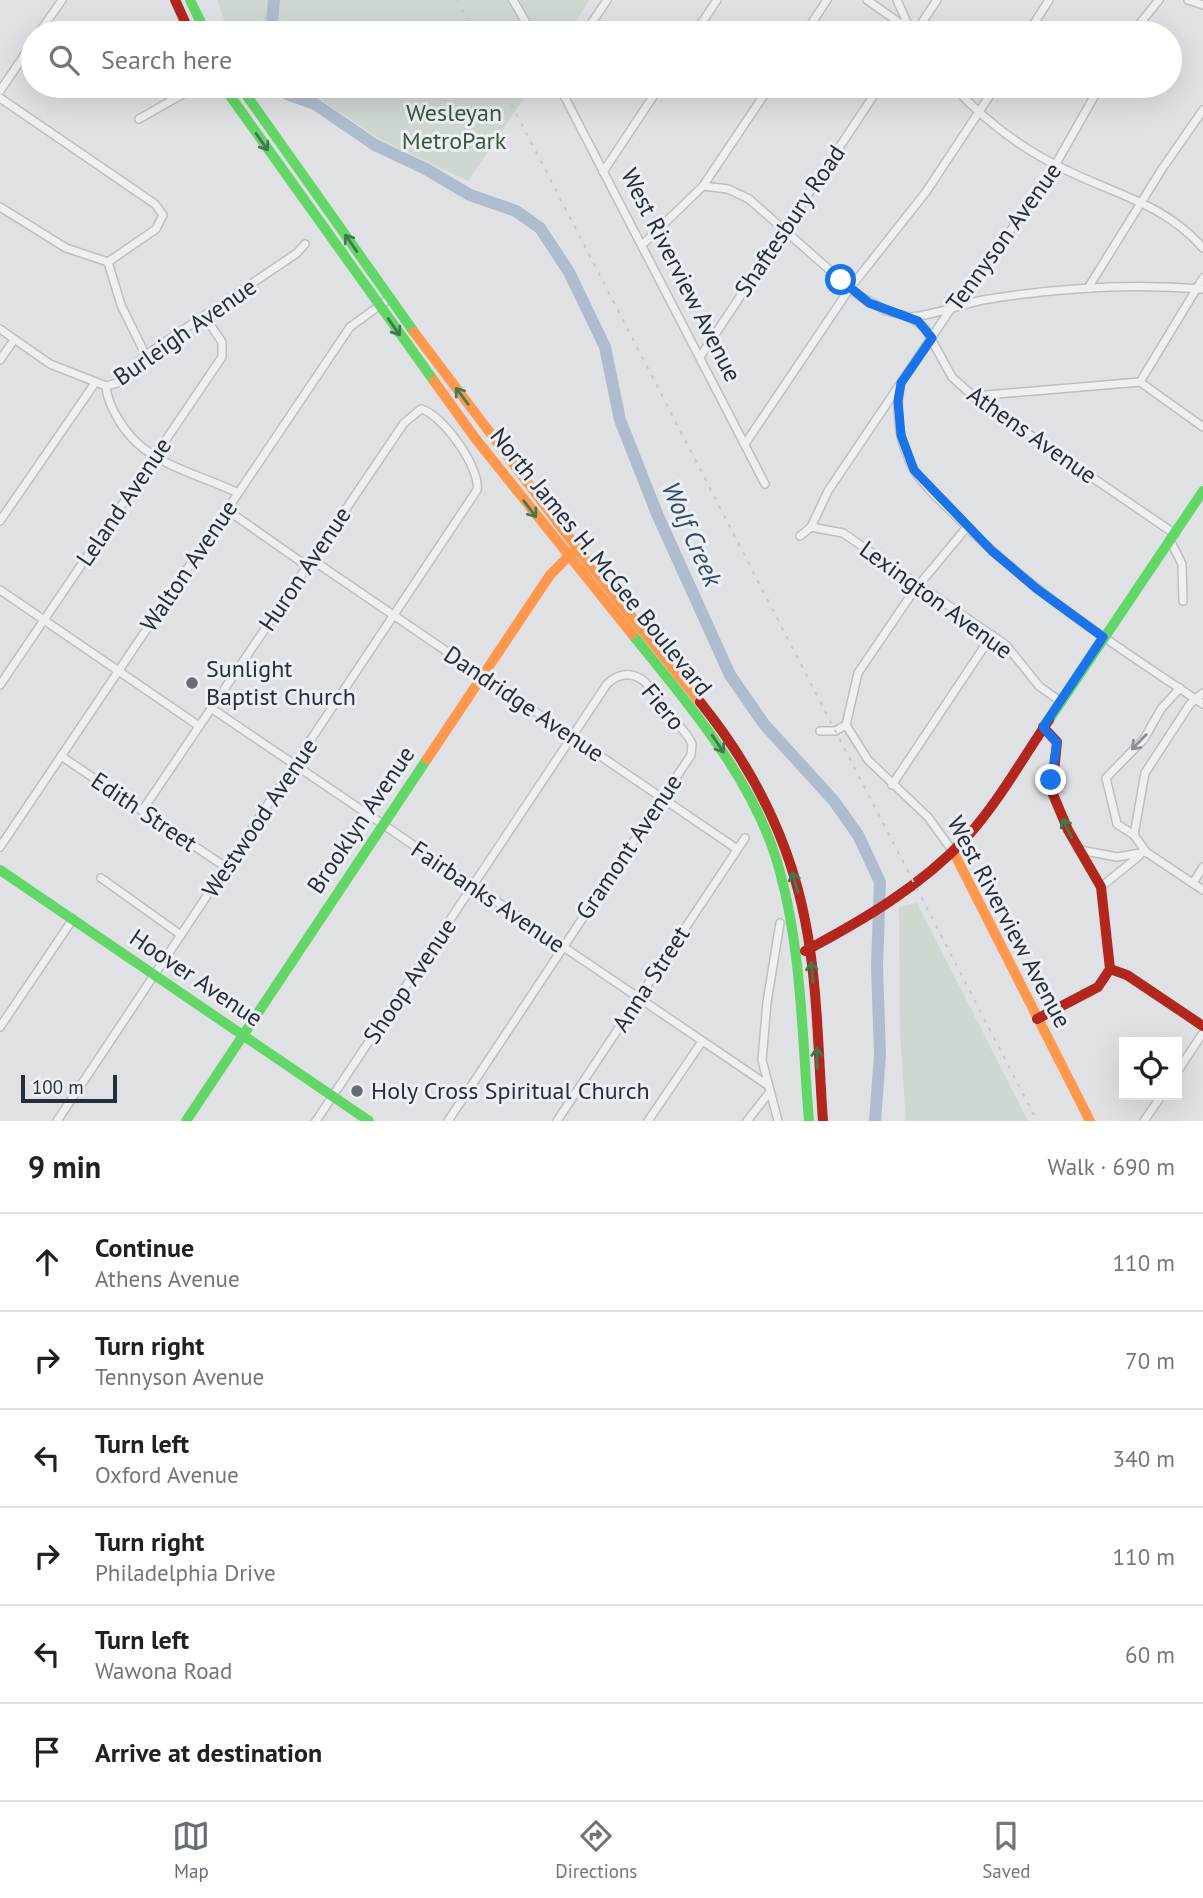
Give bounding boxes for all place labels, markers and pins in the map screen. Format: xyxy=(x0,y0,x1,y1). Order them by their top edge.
place label: Sunlight Baptist Church xyxy=(206,653,356,712)
marker: Sunlight Baptist Church xyxy=(184,675,200,691)
place label: Holy Cross Spiritual Church xyxy=(371,1075,650,1106)
marker: Holy Cross Spiritual Church xyxy=(349,1083,365,1099)

